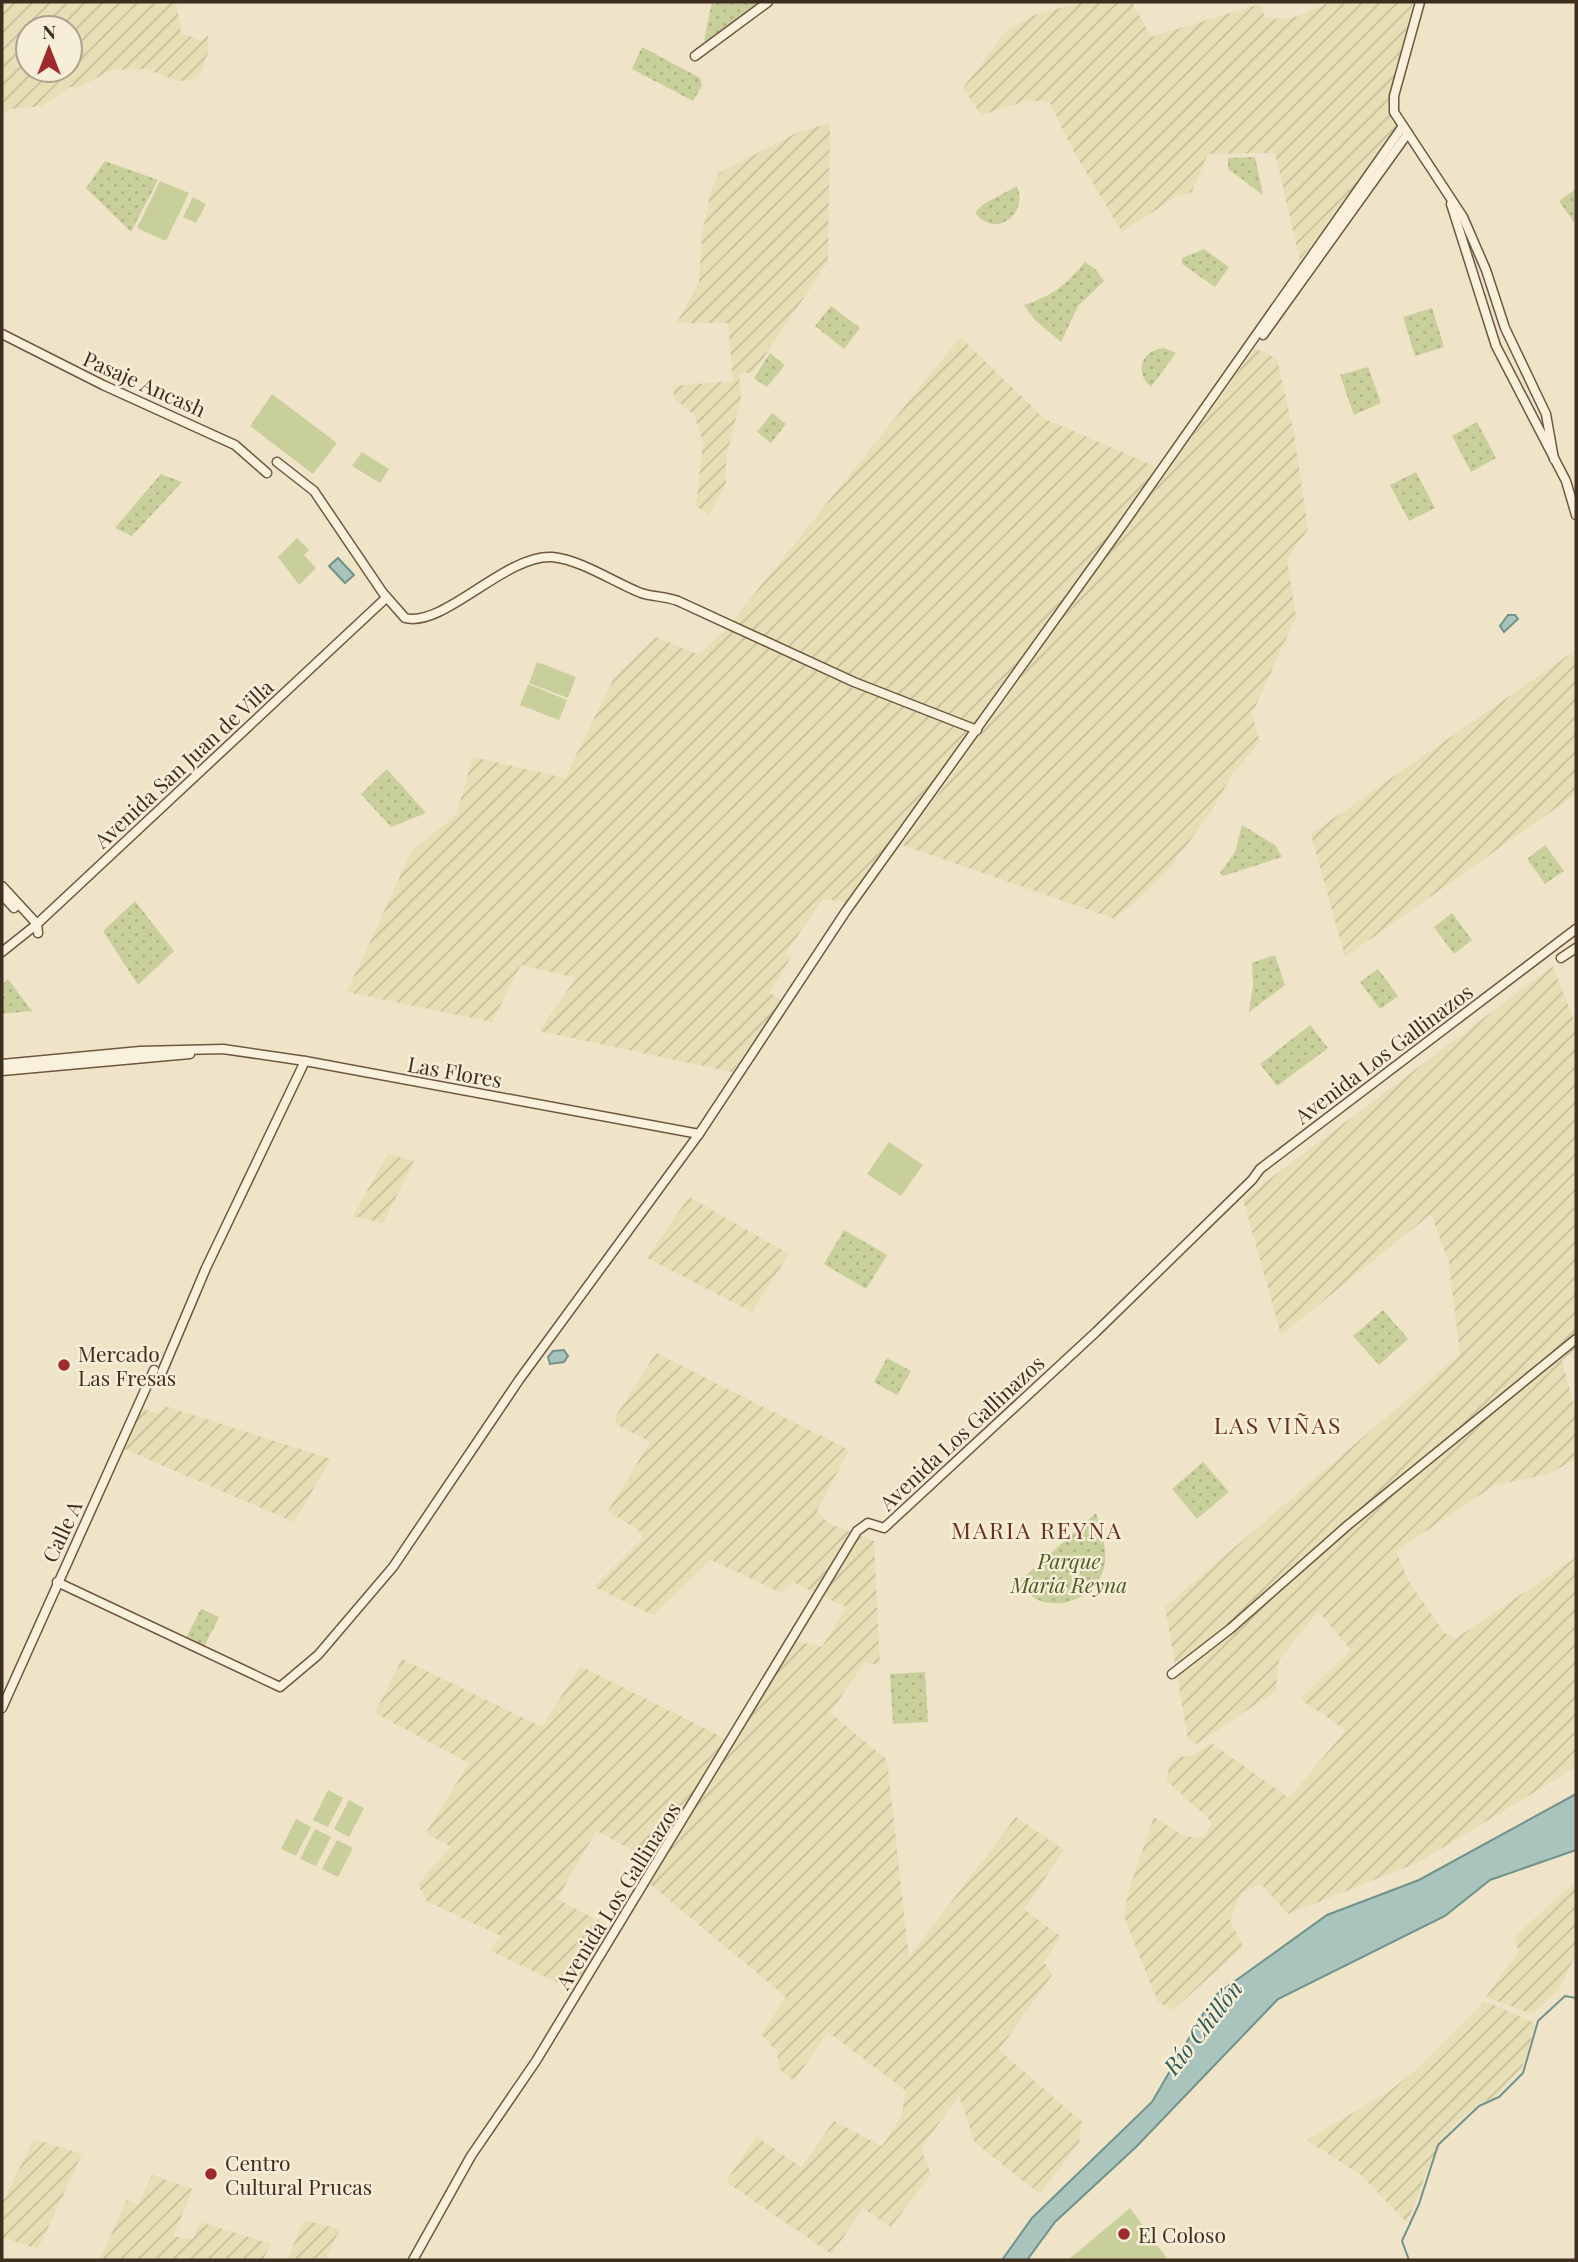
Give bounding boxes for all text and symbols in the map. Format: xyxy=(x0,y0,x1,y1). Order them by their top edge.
north arrow xyxy=(14,14,84,84)
text: N xyxy=(42,18,56,44)
street label: Pasaje Ancash xyxy=(79,343,211,423)
street label: Avenida San Juan de Villa xyxy=(87,672,279,854)
street label: Avenida Los Gallinazos xyxy=(1288,977,1478,1130)
street label: Las Flores xyxy=(406,1049,504,1093)
place label: Mercado Las Fresas xyxy=(78,1339,176,1391)
street label: Avenida Los Gallinazos xyxy=(872,1348,1049,1517)
marker: Mercado Las Fresas xyxy=(56,1357,72,1373)
district label: LAS VIÑAS xyxy=(1214,1409,1342,1440)
street label: Calle A xyxy=(35,1495,88,1566)
district label: MARIA REYNA xyxy=(951,1514,1123,1545)
park label: Parque Maria Reyna xyxy=(1010,1546,1127,1598)
street label: Avenida Los Gallinazos xyxy=(547,1796,686,1995)
water label: Río Chillón xyxy=(1155,1973,1249,2081)
place label: Centro Cultural Prucas xyxy=(225,2148,372,2200)
marker: Centro Cultural Prucas xyxy=(203,2166,219,2182)
place label: El Coloso xyxy=(1138,2220,1226,2248)
marker: El Coloso xyxy=(1116,2226,1132,2242)

